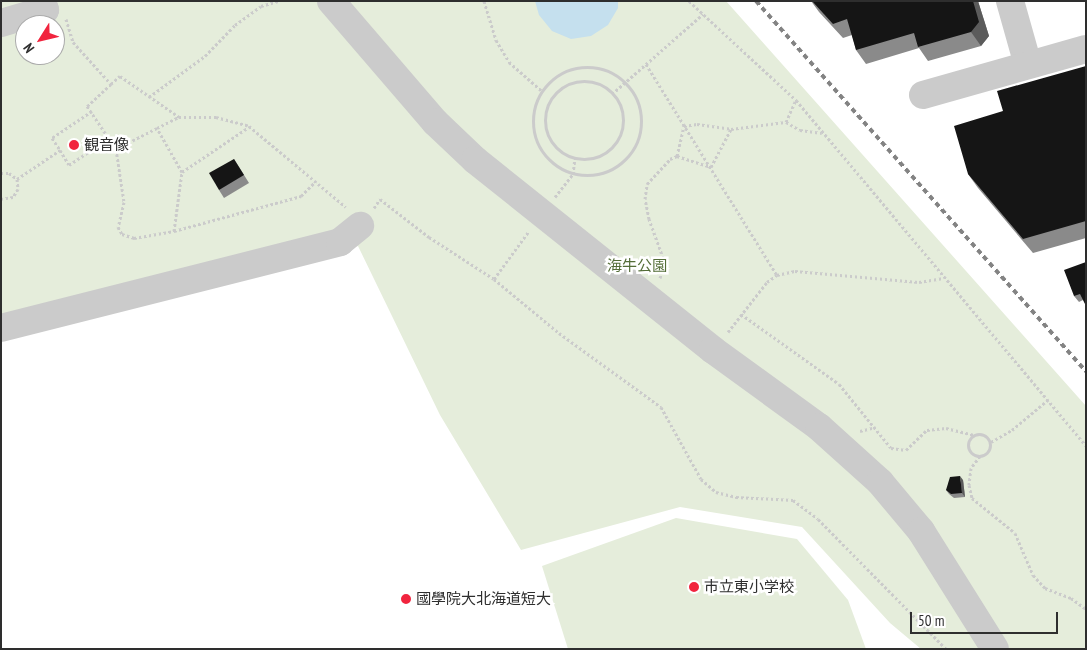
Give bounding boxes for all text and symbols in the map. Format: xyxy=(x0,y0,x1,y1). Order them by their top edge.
north arrow xyxy=(15,15,65,65)
text: N xyxy=(19,40,38,57)
place label: 観音像 xyxy=(84,136,129,154)
marker: 観音像 xyxy=(68,139,80,151)
park label: 海牛公園 xyxy=(607,257,667,275)
place label: 市立東小学校 xyxy=(704,578,794,596)
marker: 市立東小学校 xyxy=(688,581,700,593)
place label: 國學院大北海道短大 xyxy=(416,590,551,608)
marker: 國學院大北海道短大 xyxy=(400,593,412,605)
scale bar xyxy=(912,602,1060,634)
text: 50 m xyxy=(918,611,944,630)

